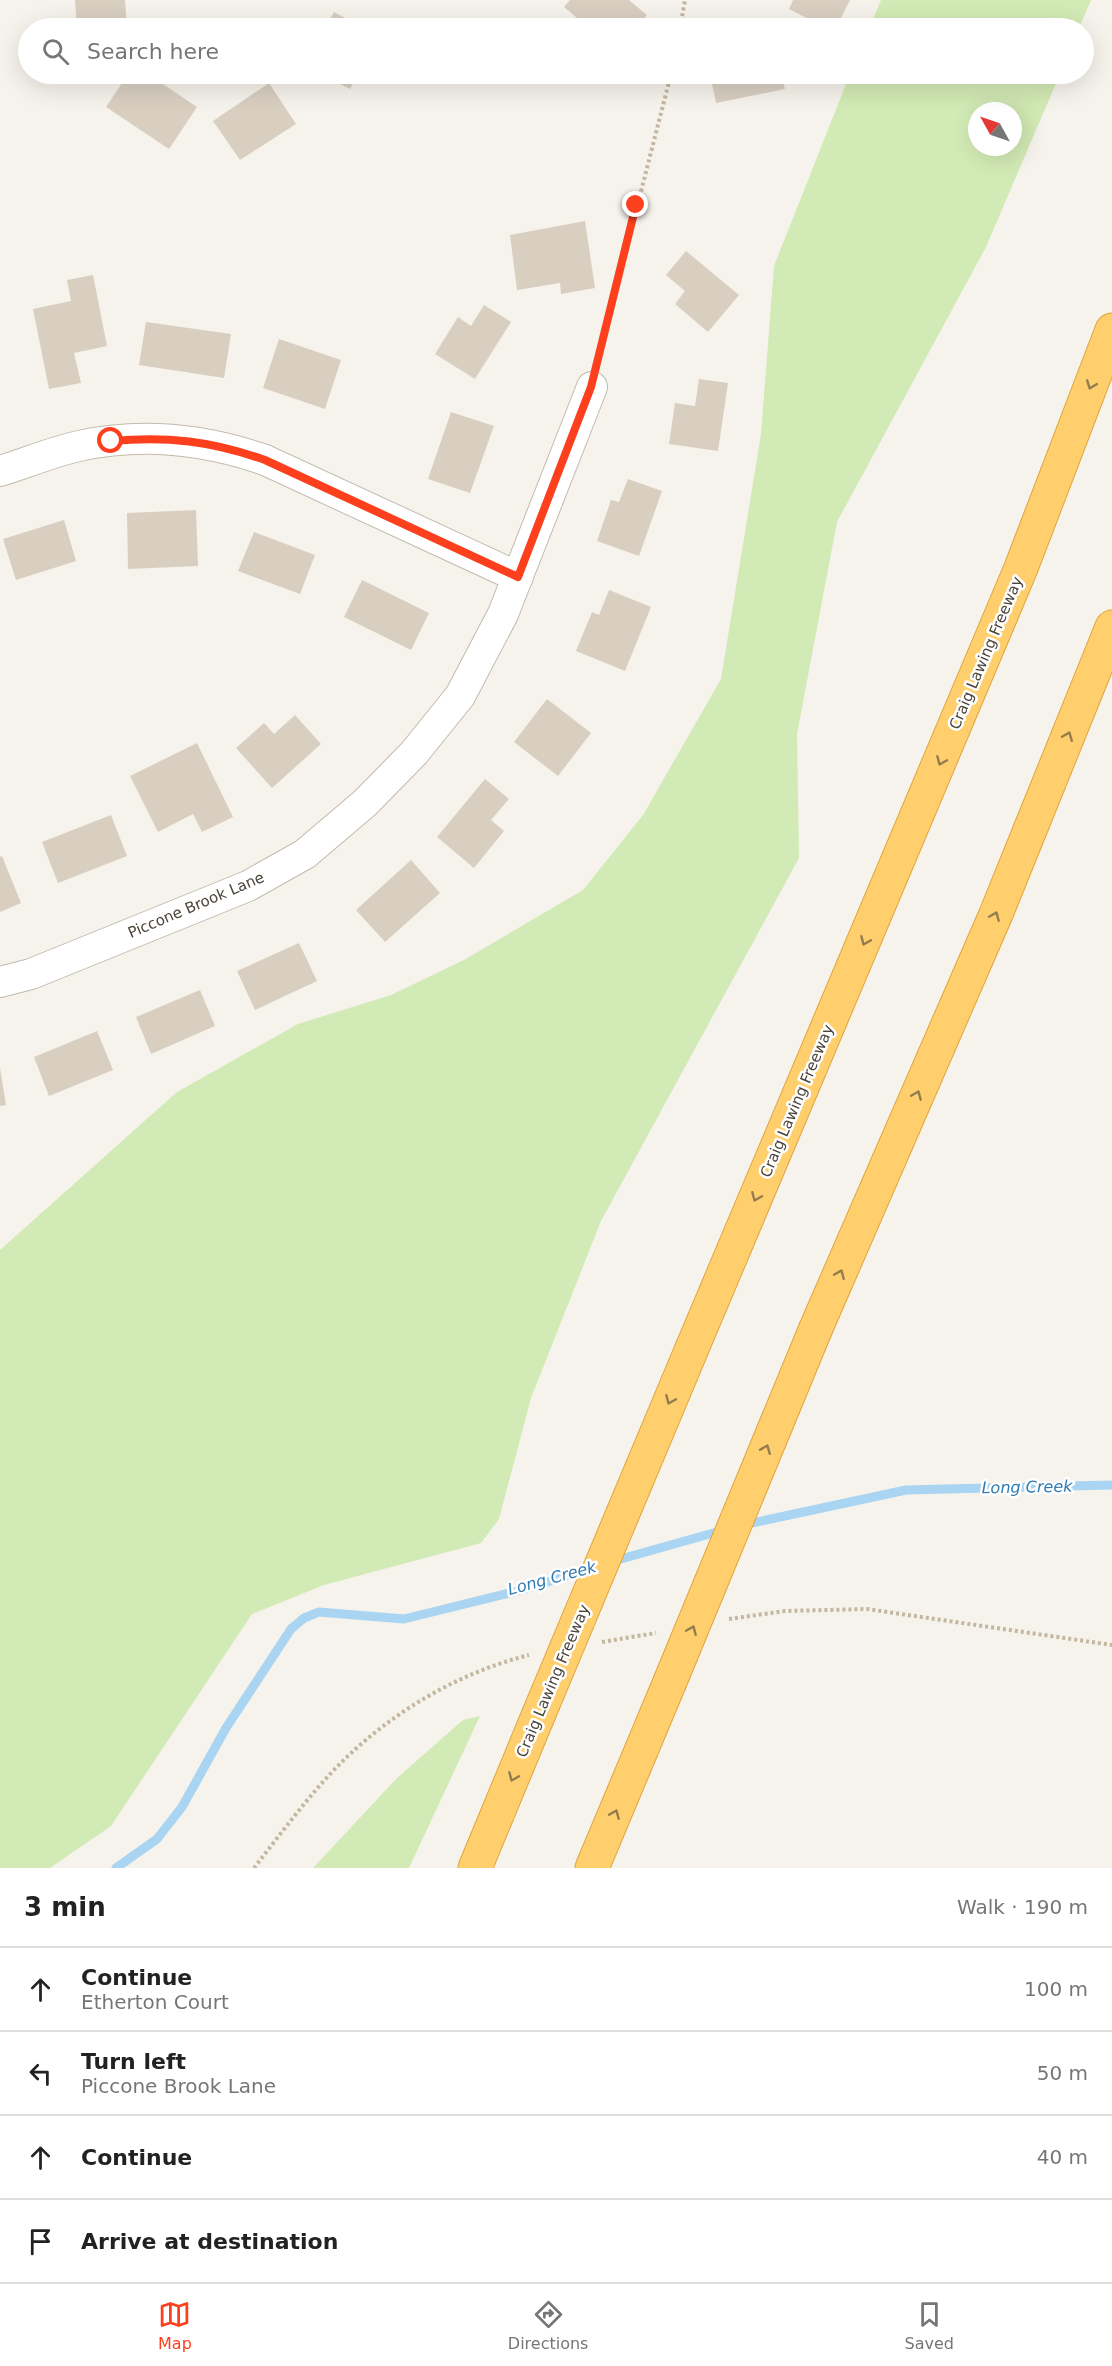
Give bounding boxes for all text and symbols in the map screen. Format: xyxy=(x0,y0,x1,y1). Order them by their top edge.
search box xyxy=(18,18,1094,84)
icon: search xyxy=(39,35,72,68)
text: Search here xyxy=(87,39,219,64)
north arrow xyxy=(968,102,1022,156)
route end xyxy=(622,191,648,217)
one-way arrow xyxy=(1086,379,1098,390)
route start xyxy=(97,427,123,453)
street label: Craig Lawing Freeway xyxy=(946,574,1026,732)
one-way arrow xyxy=(1061,731,1073,742)
one-way arrow xyxy=(936,755,948,766)
street label: Piccone Brook Lane xyxy=(125,868,267,942)
one-way arrow xyxy=(987,912,999,923)
one-way arrow xyxy=(860,934,872,945)
street label: Craig Lawing Freeway xyxy=(757,1022,837,1180)
one-way arrow xyxy=(910,1091,922,1102)
one-way arrow xyxy=(751,1191,763,1202)
one-way arrow xyxy=(833,1270,845,1281)
one-way arrow xyxy=(665,1394,677,1405)
one-way arrow xyxy=(759,1445,771,1456)
water label: Long Creek xyxy=(981,1477,1073,1497)
water label: Long Creek xyxy=(506,1557,599,1599)
street label: Craig Lawing Freeway xyxy=(513,1602,593,1760)
one-way arrow xyxy=(685,1625,697,1636)
one-way arrow xyxy=(508,1771,520,1782)
one-way arrow xyxy=(607,1809,619,1820)
text: 3 min xyxy=(24,1892,106,1922)
text: Walk · 190 m xyxy=(957,1895,1088,1919)
text: Continue xyxy=(81,1965,192,1990)
icon: ahead xyxy=(24,1973,57,2006)
text: 100 m xyxy=(1024,1977,1088,2001)
text: Etherton Court xyxy=(81,1990,229,2014)
text: Turn left xyxy=(81,2049,186,2074)
icon: left xyxy=(24,2057,57,2090)
text: 50 m xyxy=(1037,2061,1088,2085)
text: Piccone Brook Lane xyxy=(81,2074,276,2098)
icon: ahead xyxy=(24,2141,57,2174)
text: Continue xyxy=(81,2145,192,2170)
text: 40 m xyxy=(1037,2145,1088,2169)
icon: arrive xyxy=(24,2225,57,2258)
text: Arrive at destination xyxy=(81,2229,338,2254)
tab: Map xyxy=(158,2298,192,2353)
tab: Directions xyxy=(508,2298,588,2353)
tab: Saved xyxy=(905,2298,954,2353)

